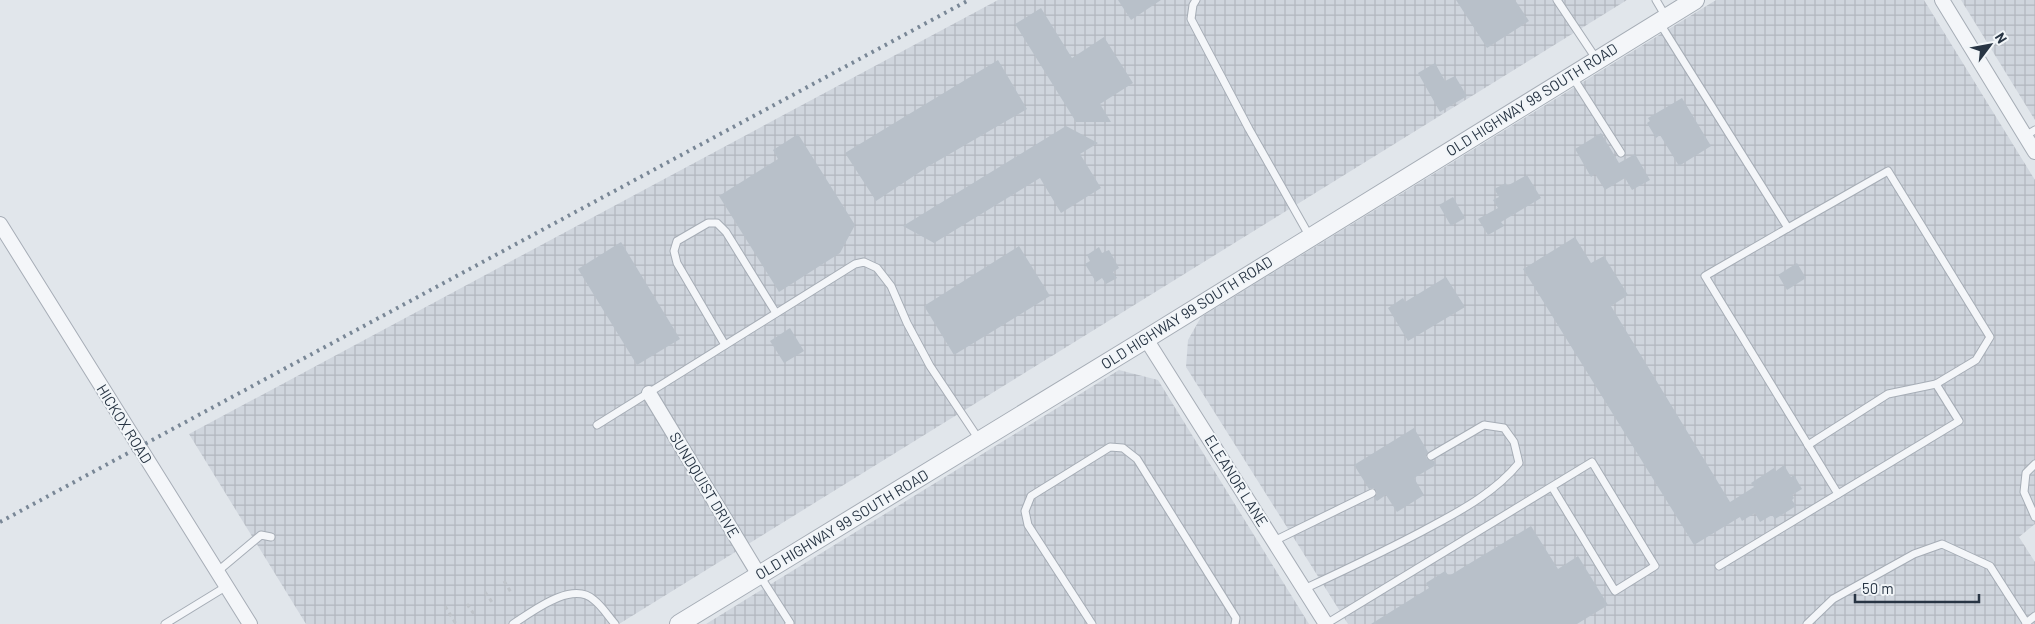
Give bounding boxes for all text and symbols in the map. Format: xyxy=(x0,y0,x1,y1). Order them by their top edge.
north arrow xyxy=(1965,20,2015,70)
text: N xyxy=(1992,29,2011,46)
street label: OLD HIGHWAY 99 SOUTH ROAD xyxy=(1442,39,1621,159)
street label: OLD HIGHWAY 99 SOUTH ROAD xyxy=(1097,252,1276,372)
street label: HICKOX ROAD xyxy=(93,381,156,466)
street label: SUNDQUIST DRIVE xyxy=(666,428,743,541)
street label: ELEANOR LANE xyxy=(1201,431,1272,530)
street label: OLD HIGHWAY 99 SOUTH ROAD xyxy=(752,465,931,583)
scale bar xyxy=(1855,572,1979,604)
text: 50 m xyxy=(1862,579,1894,597)

